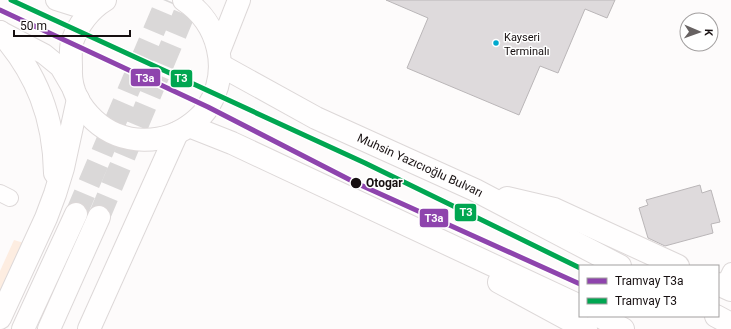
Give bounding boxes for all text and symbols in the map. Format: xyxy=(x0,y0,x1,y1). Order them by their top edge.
scale bar xyxy=(14,12,130,38)
north arrow xyxy=(679,12,719,52)
text: 50 m xyxy=(20,19,47,33)
text: K xyxy=(702,29,715,37)
place label: Kayseri Terminalı xyxy=(504,31,549,58)
marker: Kayseri Terminalı xyxy=(491,38,501,48)
line badge: T3a xyxy=(130,68,161,87)
line badge: T3 xyxy=(170,69,193,88)
text: T3a xyxy=(135,72,155,85)
text: T3 xyxy=(174,72,188,85)
street label: Muhsin Yazıcıoğlu Bulvarı xyxy=(355,131,485,200)
marker: Otogar xyxy=(349,176,363,190)
place label: Otogar xyxy=(366,176,403,190)
line badge: T3 xyxy=(454,203,477,222)
text: T3 xyxy=(459,206,473,219)
line badge: T3a xyxy=(419,208,449,228)
text: T3a xyxy=(424,212,444,225)
legend xyxy=(579,265,719,317)
text: Tramvay T3a xyxy=(615,274,684,288)
text: Tramvay T3 xyxy=(615,294,677,308)

